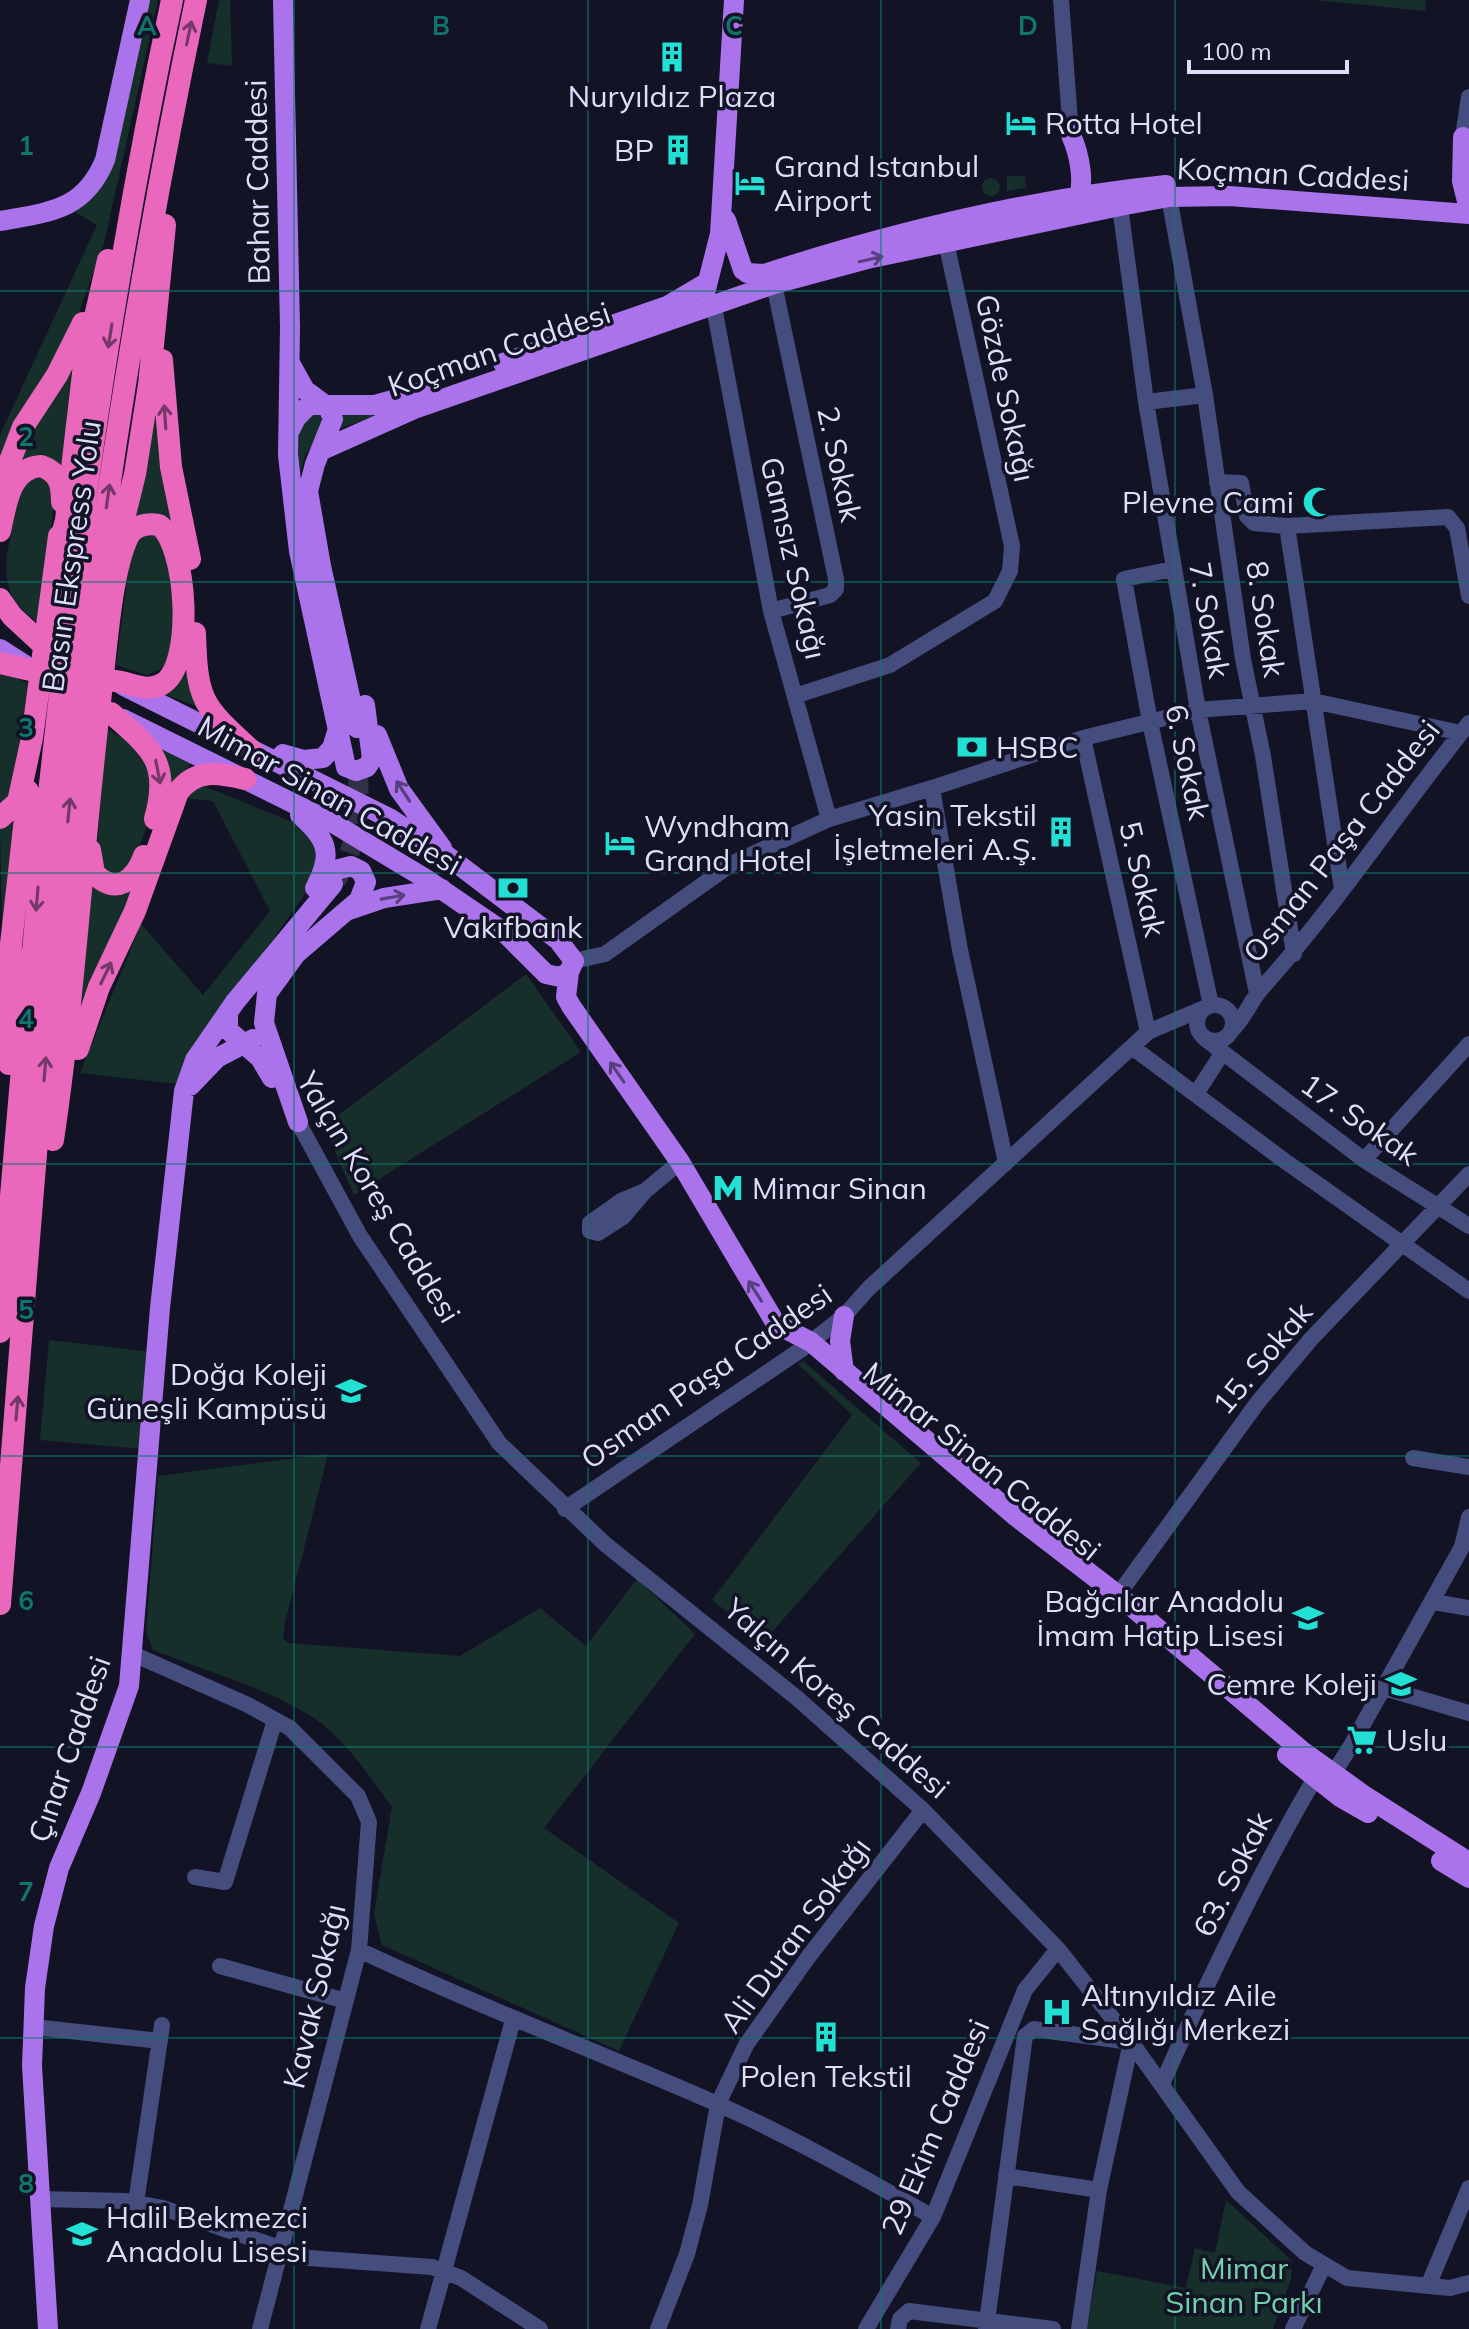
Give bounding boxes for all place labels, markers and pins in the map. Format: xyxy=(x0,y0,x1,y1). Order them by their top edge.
building icon: Nuryıldız Plaza xyxy=(655,40,689,74)
place label: Nuryıldız Plaza xyxy=(568,77,776,115)
place label: Rotta Hotel xyxy=(1045,104,1203,142)
hotel icon: Rotta Hotel xyxy=(1004,106,1038,140)
place label: BP xyxy=(614,131,654,169)
building icon: BP xyxy=(661,133,695,167)
place label: Grand Istanbul Airport xyxy=(774,147,979,219)
hotel icon: Grand Istanbul Airport xyxy=(733,166,767,200)
place label: Plevne Cami xyxy=(1122,483,1294,521)
mosque icon: Plevne Cami xyxy=(1301,485,1335,519)
place label: HSBC xyxy=(996,728,1079,766)
bank icon: HSBC xyxy=(955,730,989,764)
place label: Yasin Tekstil İşletmeleri A.Ş. xyxy=(833,796,1037,868)
place label: Wyndham Grand Hotel xyxy=(644,807,812,879)
building icon: Yasin Tekstil İşletmeleri A.Ş. xyxy=(1044,815,1078,849)
hotel icon: Wyndham Grand Hotel xyxy=(603,826,637,860)
bank icon: Vakıfbank xyxy=(496,871,530,905)
place label: Vakıfbank xyxy=(444,908,583,946)
place label: Mimar Sinan xyxy=(752,1169,927,1207)
metro station icon: Mimar Sinan xyxy=(711,1171,745,1205)
place label: Doğa Koleji Güneşli Kampüsü xyxy=(86,1355,327,1427)
school or university icon: Doğa Koleji Güneşli Kampüsü xyxy=(334,1374,368,1408)
place label: Bağcılar Anadolu İmam Hatip Lisesi xyxy=(1037,1582,1284,1654)
school or university icon: Bağcılar Anadolu İmam Hatip Lisesi xyxy=(1291,1601,1325,1635)
place label: Cemre Koleji xyxy=(1206,1665,1377,1703)
school or university icon: Cemre Koleji xyxy=(1384,1667,1418,1701)
place label: Uslu xyxy=(1386,1721,1447,1759)
supermarket icon: Uslu xyxy=(1345,1723,1379,1757)
place label: Altınyıldız Aile Sağlığı Merkezi xyxy=(1081,1976,1290,2048)
hospital icon: Altınyıldız Aile Sağlığı Merkezi xyxy=(1040,1995,1074,2029)
building icon: Polen Tekstil xyxy=(809,2020,843,2054)
place label: Polen Tekstil xyxy=(740,2057,912,2095)
place label: Halil Bekmezci Anadolu Lisesi xyxy=(106,2198,308,2270)
school or university icon: Halil Bekmezci Anadolu Lisesi xyxy=(65,2217,99,2251)

